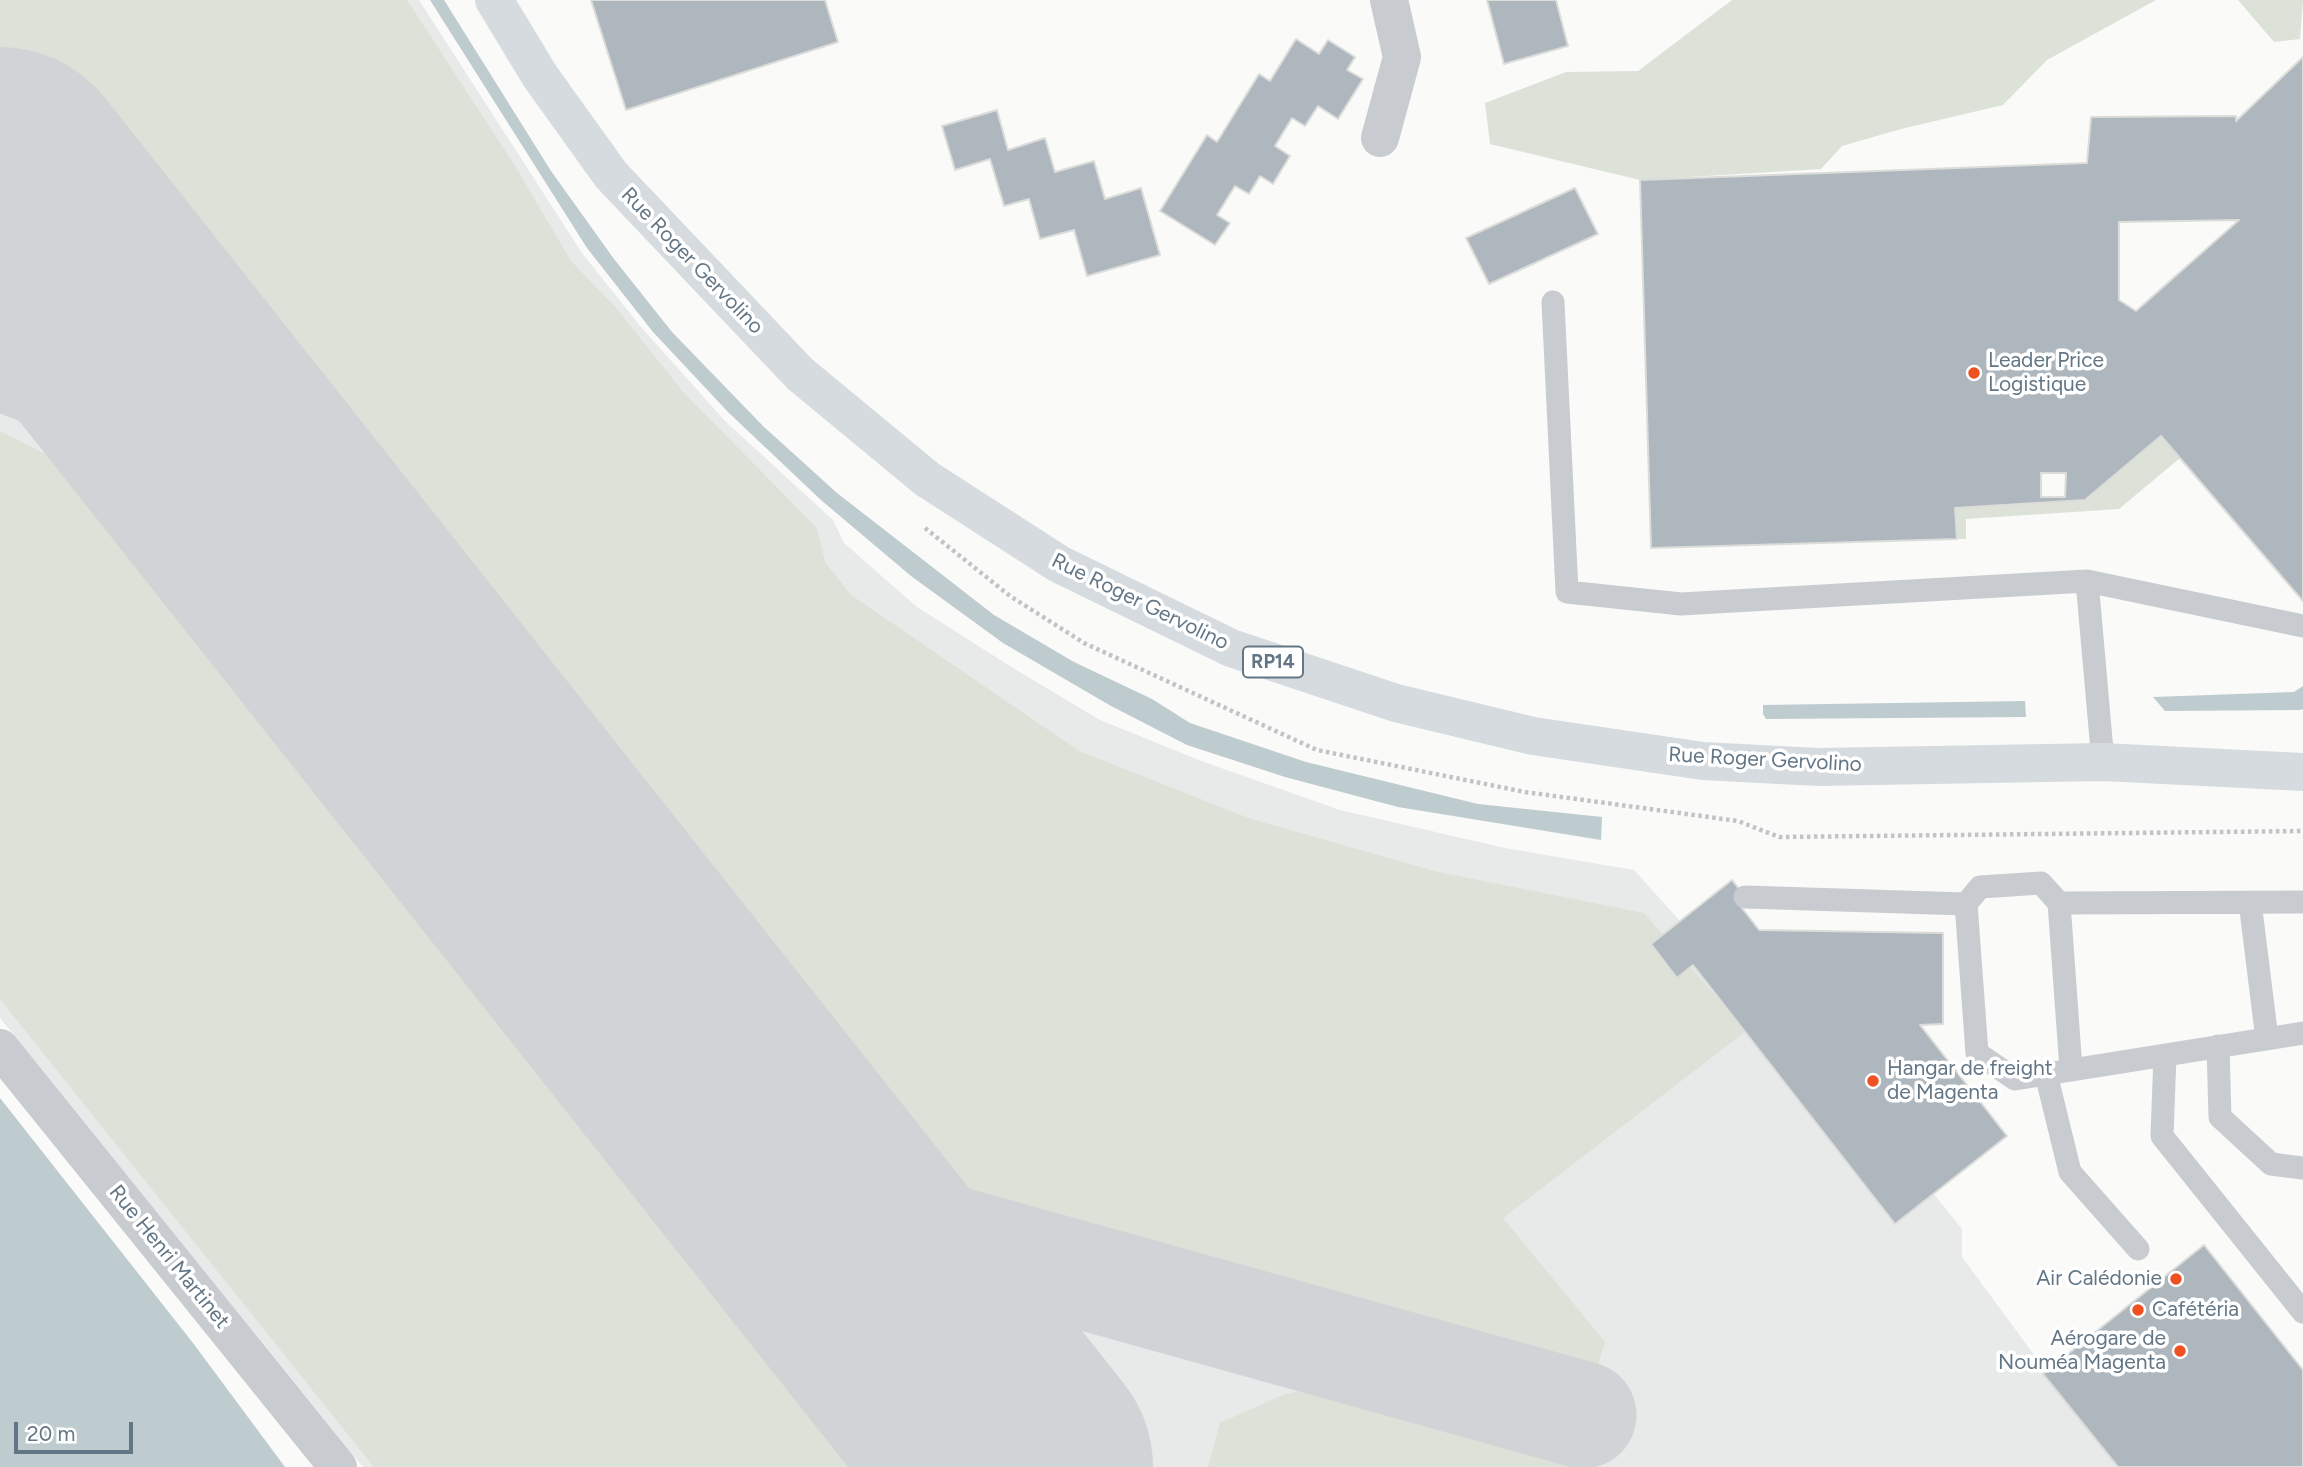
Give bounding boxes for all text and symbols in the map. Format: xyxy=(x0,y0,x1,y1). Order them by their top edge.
street label: Rue Roger Gervolino xyxy=(616,183,768,339)
place label: Leader Price Logistique xyxy=(1988,348,2104,398)
marker: Leader Price Logistique xyxy=(1966,365,1982,381)
street label: Rue Roger Gervolino xyxy=(1047,548,1233,656)
road number: RP14 xyxy=(1243,646,1303,678)
street label: Rue Roger Gervolino xyxy=(1668,742,1862,778)
place label: Hangar de freight de Magenta xyxy=(1887,1056,2053,1106)
marker: Hangar de freight de Magenta xyxy=(1865,1073,1881,1089)
street label: Rue Henri Martinet xyxy=(103,1180,235,1334)
place label: Air Calédonie xyxy=(2036,1266,2162,1292)
marker: Air Calédonie xyxy=(2168,1271,2184,1287)
place label: Cafétéria xyxy=(2152,1297,2239,1323)
marker: Cafétéria xyxy=(2130,1302,2146,1318)
place label: Aérogare de Nouméa Magenta xyxy=(1998,1326,2166,1376)
marker: Aérogare de Nouméa Magenta xyxy=(2172,1343,2188,1359)
scale bar xyxy=(18,1408,136,1452)
text: 20 m xyxy=(27,1421,75,1446)

